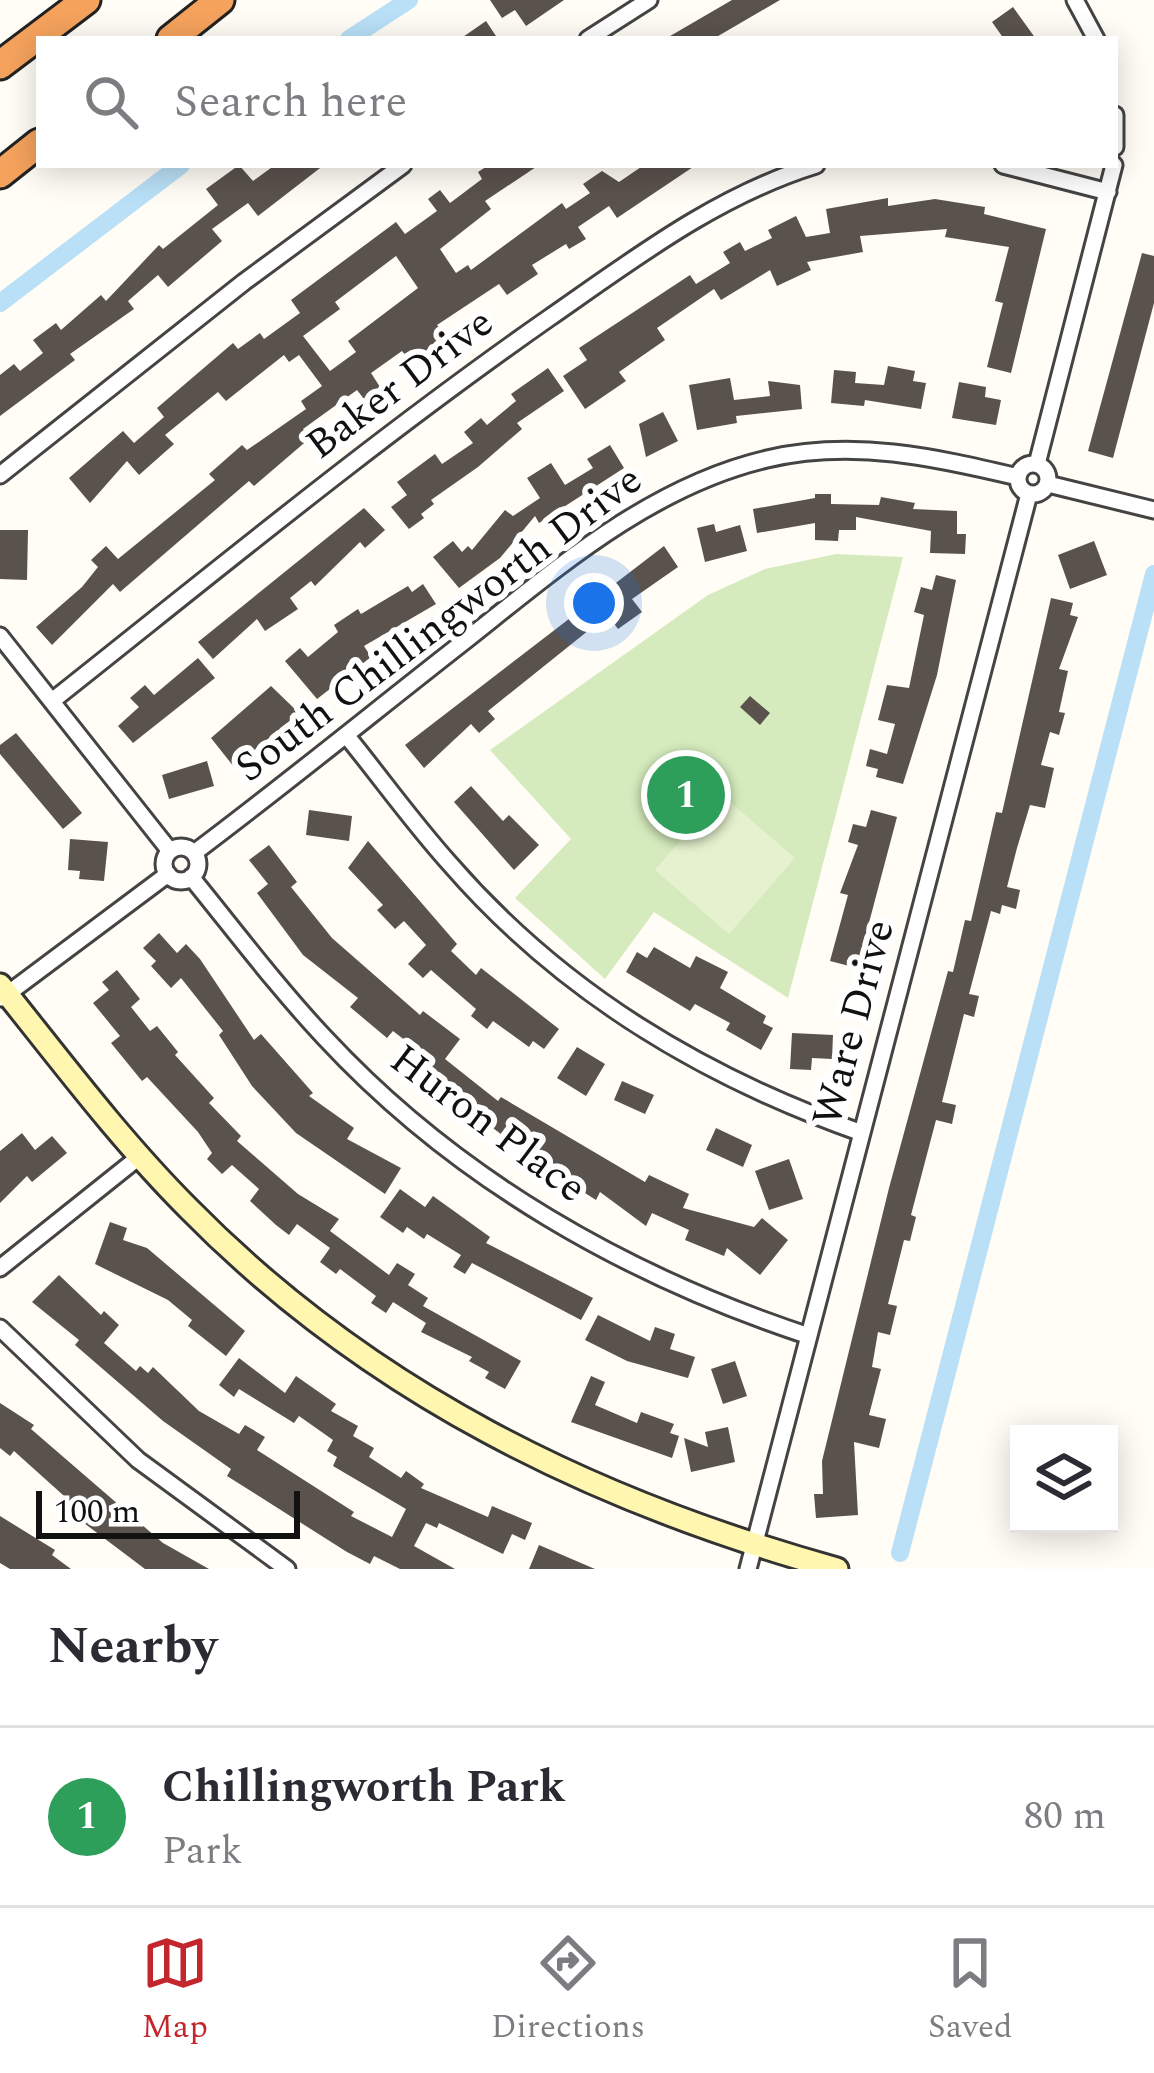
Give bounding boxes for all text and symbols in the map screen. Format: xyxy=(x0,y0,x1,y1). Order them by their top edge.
search box xyxy=(36,36,1118,168)
text: Search here xyxy=(174,68,407,137)
icon: search xyxy=(78,69,144,135)
street label: Baker Drive xyxy=(293,292,507,476)
street label: South Chillingworth Drive xyxy=(222,450,656,798)
your location xyxy=(564,573,624,633)
pin: 1 xyxy=(647,750,725,840)
street label: Ware Drive xyxy=(796,913,912,1133)
street label: Huron Place xyxy=(376,1029,600,1219)
map controls xyxy=(1010,1425,1118,1533)
button: layers xyxy=(1010,1425,1118,1533)
scale bar xyxy=(36,1485,300,1538)
text: 100 m xyxy=(54,1487,140,1537)
text: Nearby xyxy=(48,1608,217,1686)
text: Chillingworth Park xyxy=(162,1753,566,1822)
text: 1 xyxy=(76,1787,98,1846)
text: 80 m xyxy=(1024,1787,1106,1846)
text: Park xyxy=(162,1822,242,1881)
tab: Map xyxy=(141,1930,208,2052)
tab: Directions xyxy=(491,1930,645,2052)
tab: Saved xyxy=(928,1930,1013,2052)

